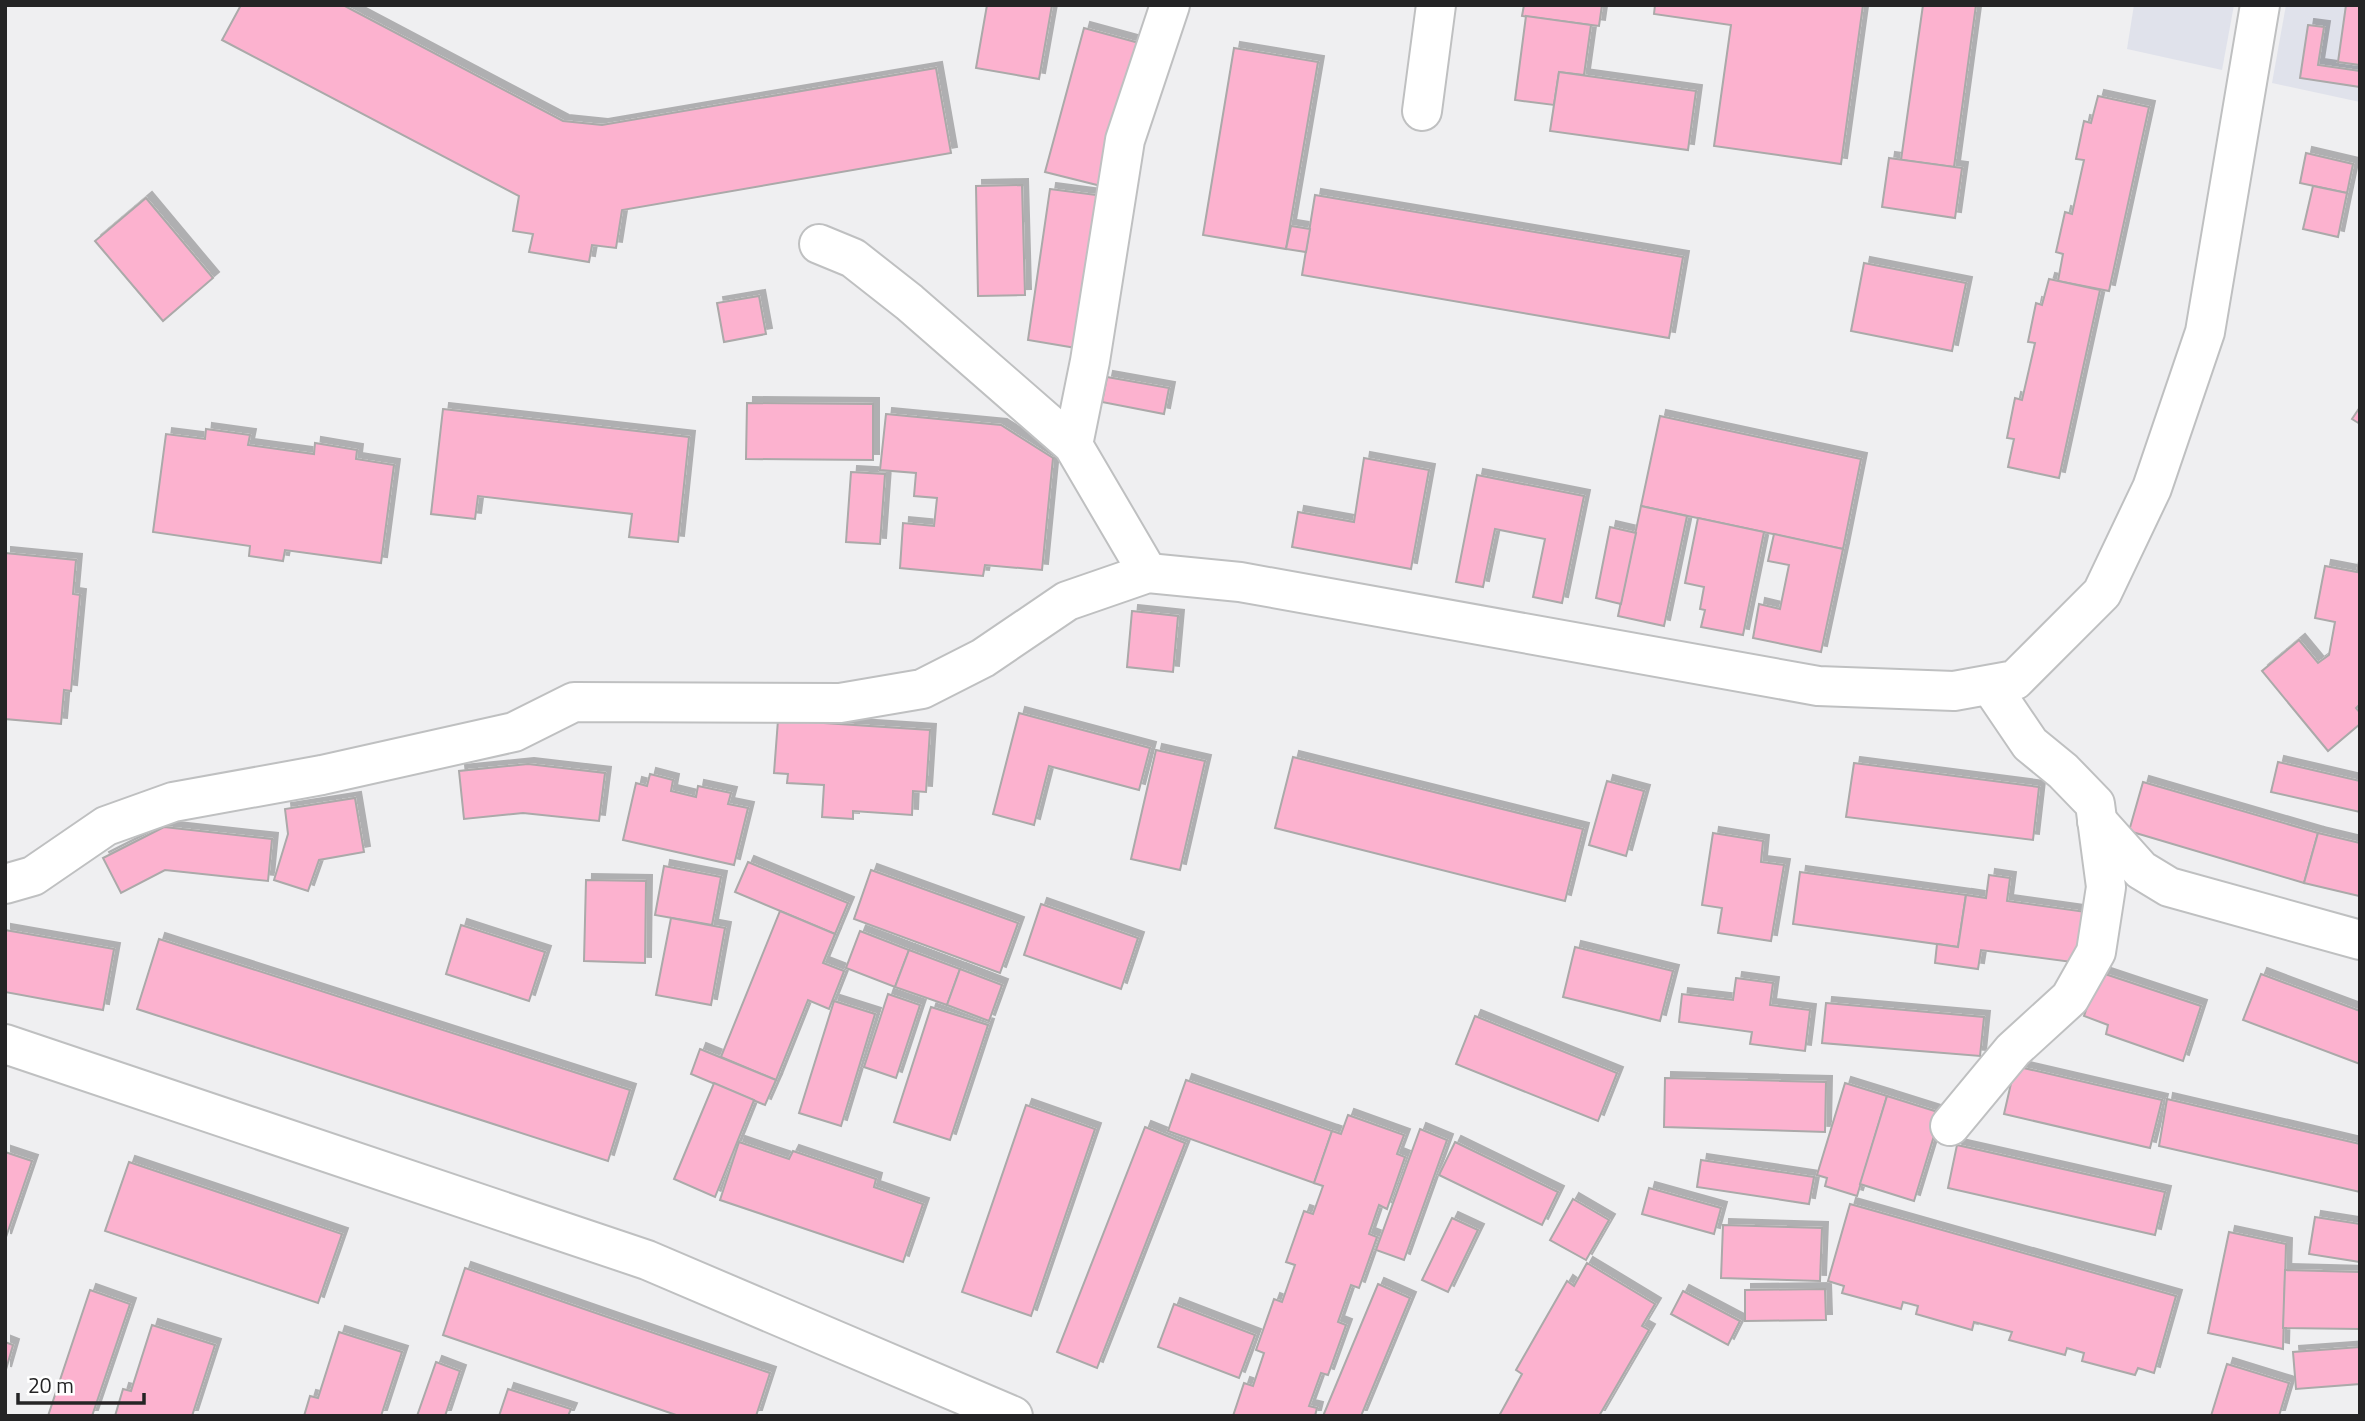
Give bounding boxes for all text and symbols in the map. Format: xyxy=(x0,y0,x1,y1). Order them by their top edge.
scale bar xyxy=(18,1362,144,1406)
text: 20 m xyxy=(28,1369,74,1401)

